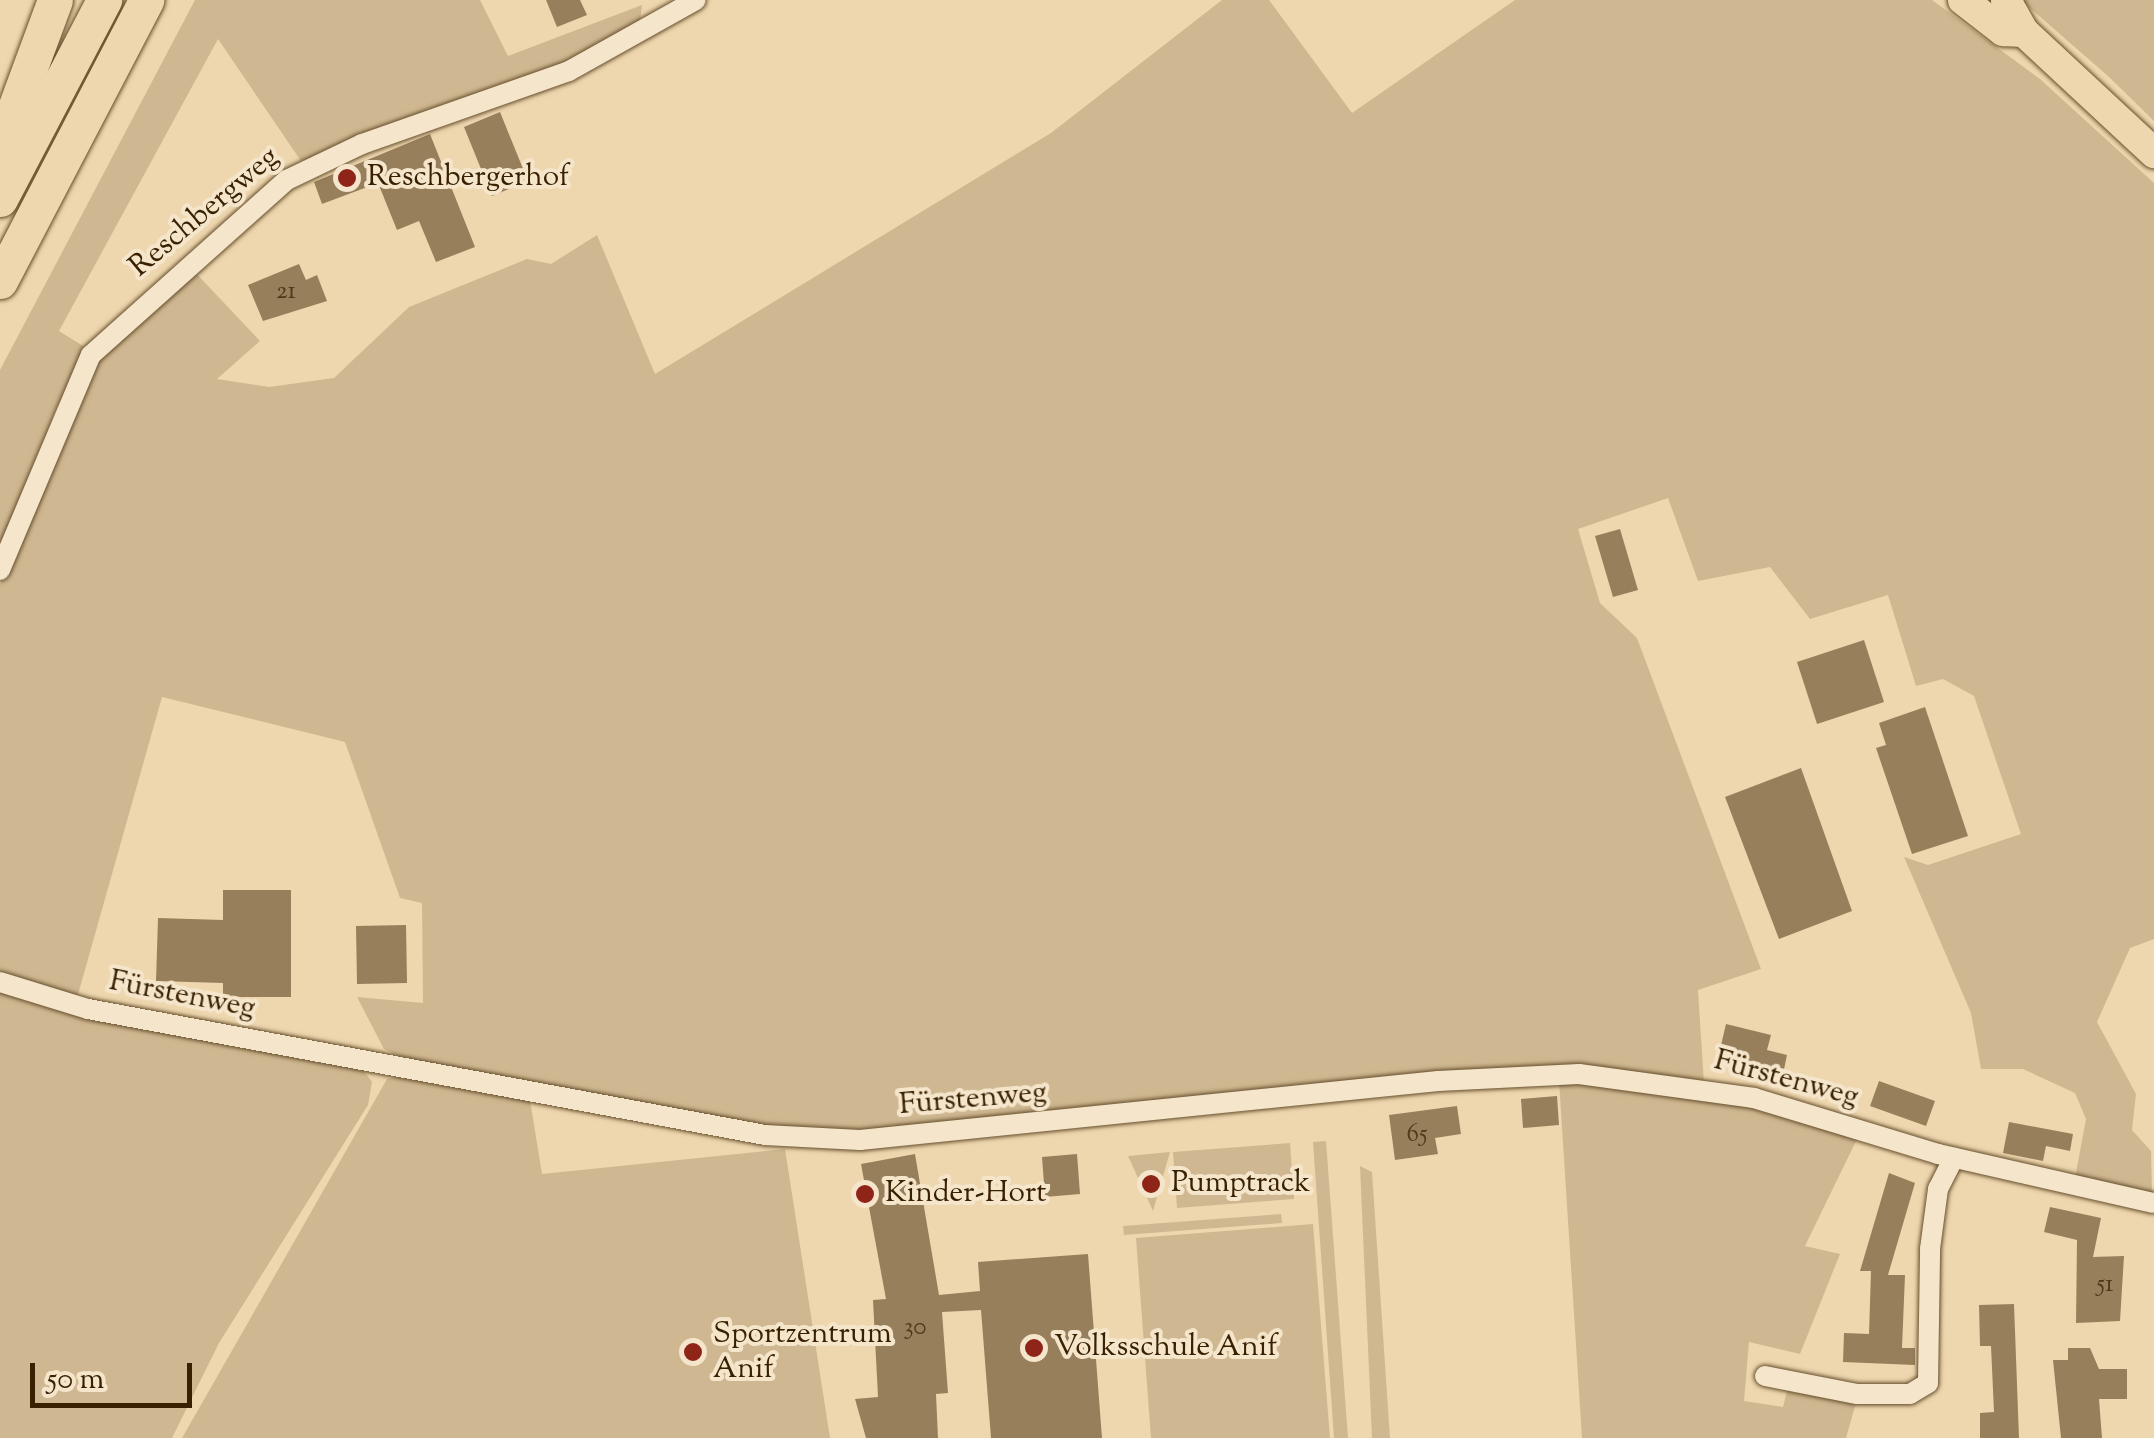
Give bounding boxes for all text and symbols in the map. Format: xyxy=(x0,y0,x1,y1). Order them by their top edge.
street label: Reschbergweg xyxy=(123,140,287,286)
place label: Reschbergerhof xyxy=(367,160,569,196)
marker: Reschbergerhof xyxy=(336,167,358,189)
house number: 21 xyxy=(276,277,296,307)
street label: Fürstenweg xyxy=(106,964,258,1028)
street label: Fürstenweg xyxy=(1710,1043,1862,1117)
street label: Fürstenweg xyxy=(898,1076,1048,1124)
house number: 65 xyxy=(1407,1120,1427,1150)
place label: Pumptrack xyxy=(1171,1166,1310,1202)
marker: Pumptrack xyxy=(1140,1173,1162,1195)
place label: Kinder-Hort xyxy=(885,1176,1046,1212)
marker: Kinder-Hort xyxy=(854,1183,876,1205)
house number: 51 xyxy=(2096,1270,2114,1300)
house number: 30 xyxy=(903,1313,927,1343)
place label: Sportzentrum Anif xyxy=(713,1317,892,1388)
place label: Volksschule Anif xyxy=(1054,1330,1278,1366)
marker: Volksschule Anif xyxy=(1023,1337,1045,1359)
marker: Sportzentrum Anif xyxy=(682,1341,704,1363)
scale bar xyxy=(35,1343,198,1405)
text: 50 m xyxy=(47,1359,104,1402)

